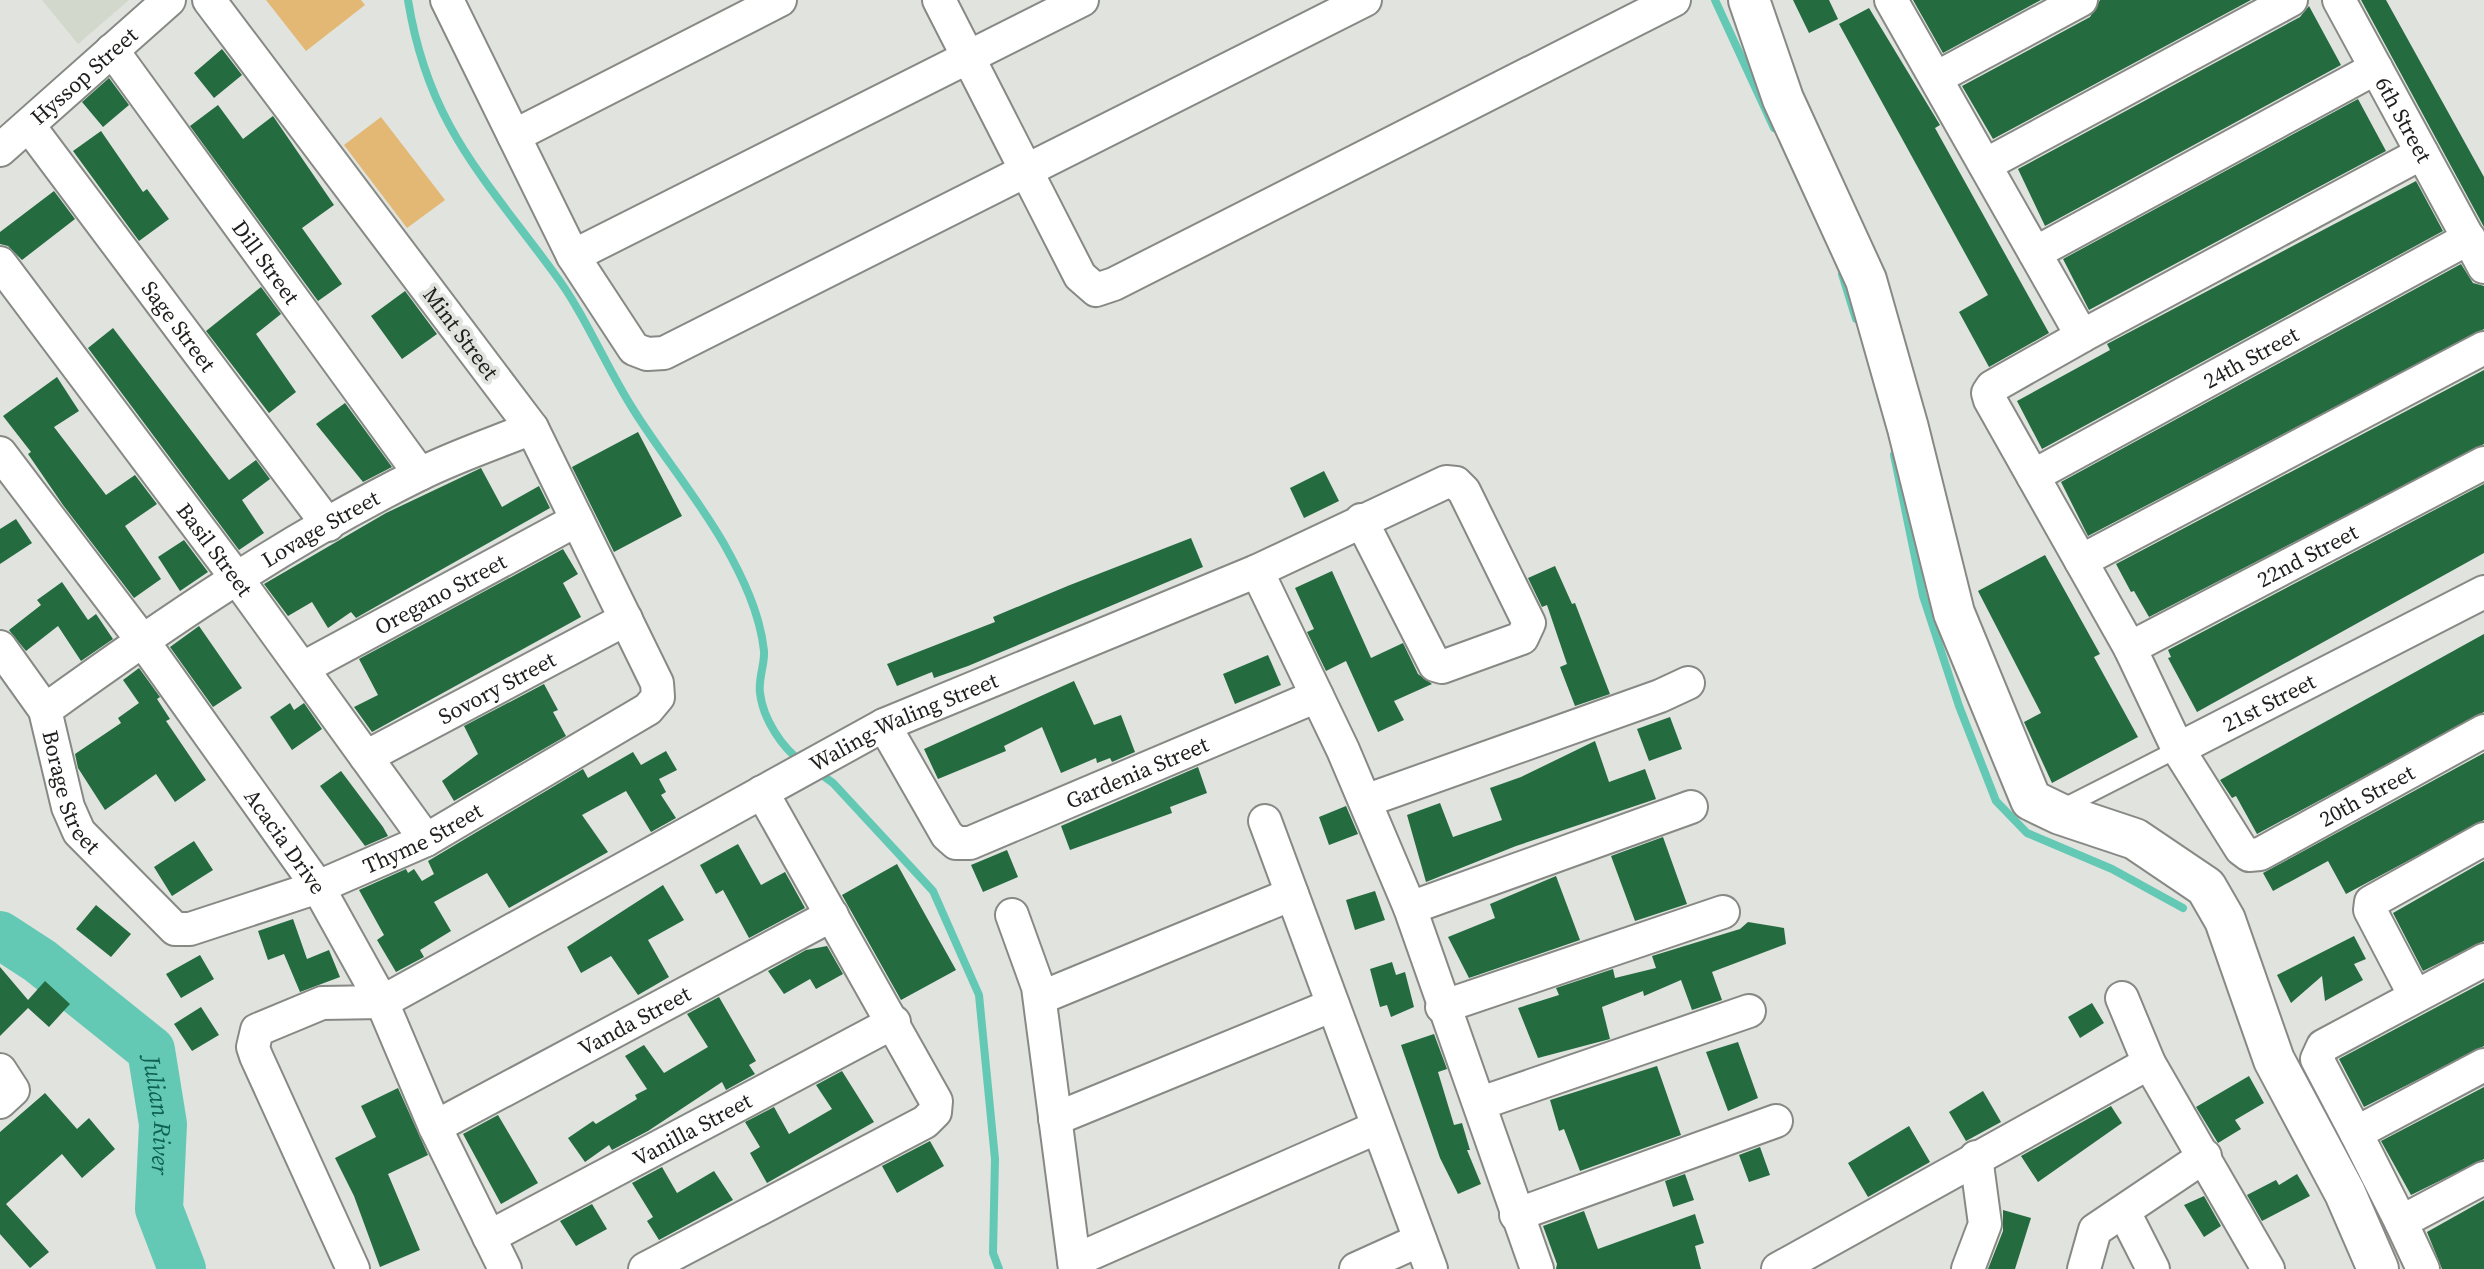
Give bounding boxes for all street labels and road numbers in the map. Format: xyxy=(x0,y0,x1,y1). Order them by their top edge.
street label: Hyssop Street xyxy=(24,20,144,131)
street label: 6th Street xyxy=(2368,71,2440,168)
street label: Dill Street xyxy=(225,214,307,311)
street label: Sage Street xyxy=(135,274,223,378)
street label: Mint Street xyxy=(416,281,506,386)
street label: 24th Street xyxy=(2198,319,2304,395)
street label: Lovage Street xyxy=(256,482,385,574)
street label: Basil Street xyxy=(170,496,260,603)
street label: 22nd Street xyxy=(2252,516,2364,594)
street label: Oregano Street xyxy=(369,546,512,642)
street label: Sovory Street xyxy=(433,644,561,731)
street label: Waling-Waling Street xyxy=(804,664,1003,778)
street label: 21st Street xyxy=(2217,666,2321,739)
street label: Borage Street xyxy=(35,727,108,861)
street label: Gardenia Street xyxy=(1061,729,1213,816)
street label: 20th Street xyxy=(2314,757,2420,834)
street label: Acacia Drive xyxy=(238,783,333,900)
street label: Thyme Street xyxy=(358,795,488,881)
street label: Vanda Street xyxy=(573,978,696,1063)
street label: Vanilla Street xyxy=(628,1085,757,1173)

